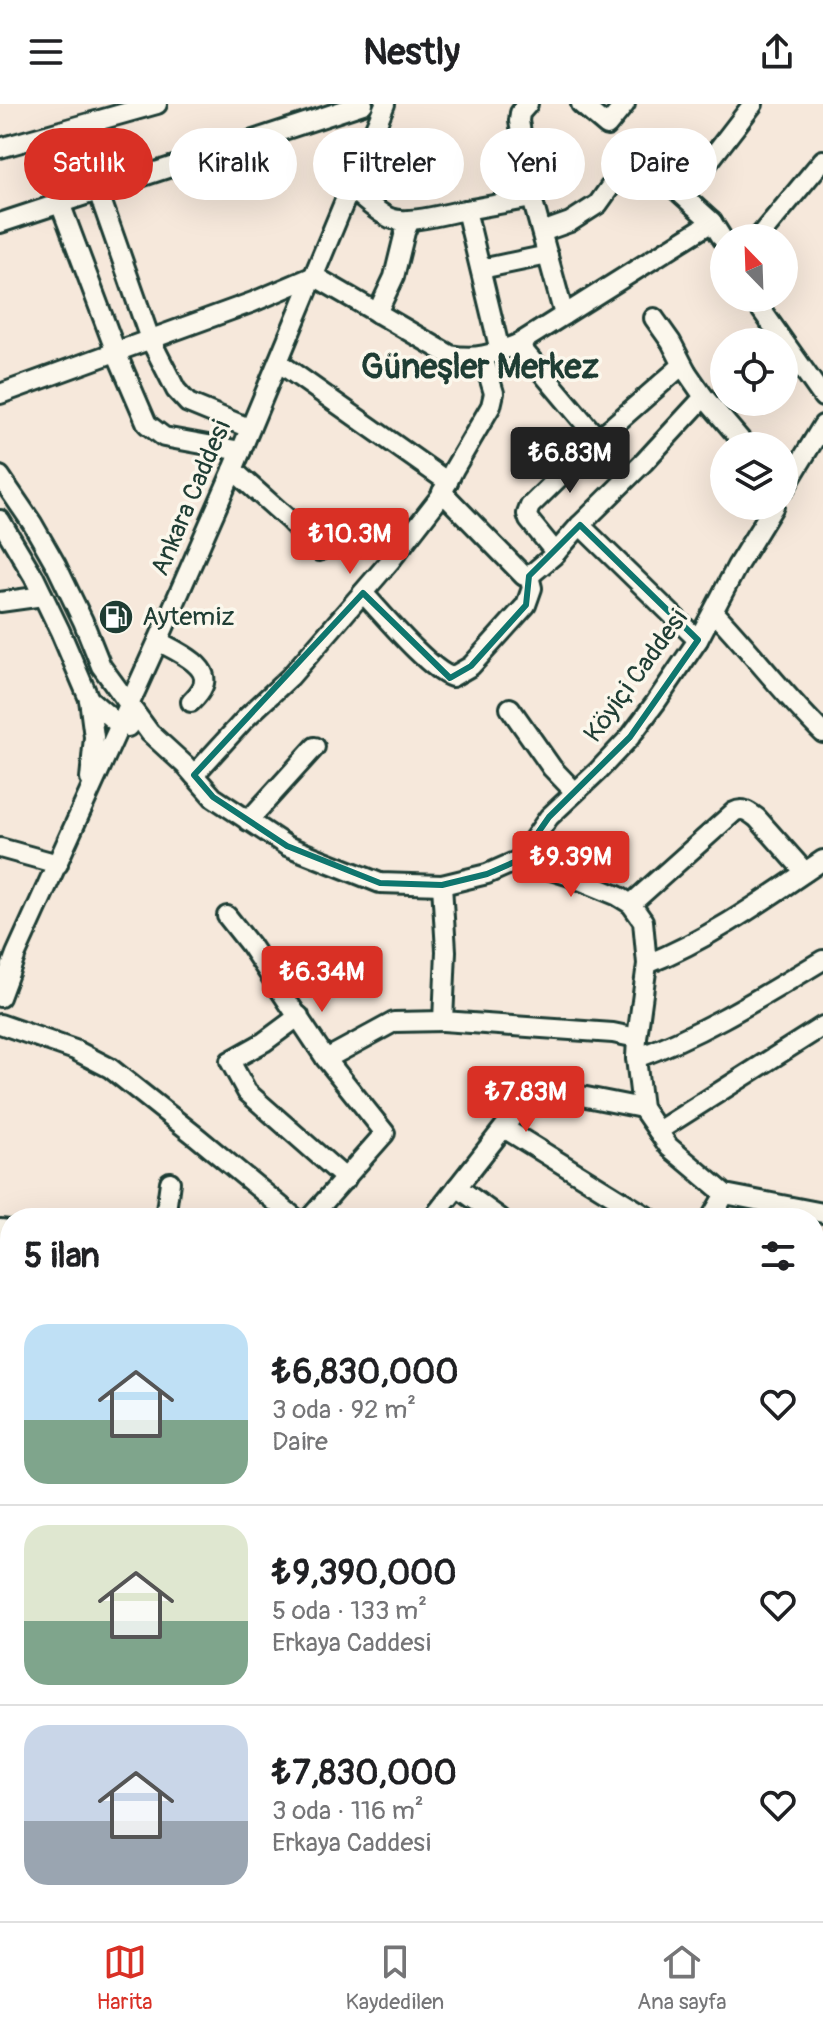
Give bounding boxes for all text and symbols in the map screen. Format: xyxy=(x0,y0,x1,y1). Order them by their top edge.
icon: menu xyxy=(24,30,68,74)
text: Nestly xyxy=(363,30,460,75)
icon: share xyxy=(755,30,799,74)
chip: Satılık xyxy=(24,128,153,200)
chip: Kiralık xyxy=(169,128,297,200)
chip: Filtreler xyxy=(313,128,464,200)
chip: Yeni xyxy=(480,128,585,200)
chip: Daire xyxy=(601,128,717,200)
north arrow xyxy=(710,224,798,312)
map controls xyxy=(710,224,798,520)
button: locate xyxy=(710,328,798,416)
district label: Güneşler Merkez xyxy=(361,346,599,389)
street label: Ankara Caddesi xyxy=(144,415,238,581)
pin: ₺6.83M xyxy=(505,427,635,495)
button: layers xyxy=(710,432,798,520)
text: ₺6.83M xyxy=(529,437,611,469)
pin: ₺10.3M xyxy=(285,508,415,576)
text: ₺10.3M xyxy=(309,518,391,550)
fuel station icon: Aytemiz xyxy=(97,598,135,636)
place label: Aytemiz xyxy=(142,601,235,633)
street label: Köyiçi Caddesi xyxy=(577,603,695,749)
pin: ₺9.39M xyxy=(506,831,636,899)
text: ₺9.39M xyxy=(530,841,612,873)
pin: ₺6.34M xyxy=(257,946,387,1014)
text: ₺6.34M xyxy=(280,956,364,988)
pin: ₺7.83M xyxy=(461,1066,591,1134)
text: ₺7.83M xyxy=(485,1076,567,1108)
icon: filters xyxy=(756,1234,800,1278)
text: 5 ilan xyxy=(24,1235,100,1278)
text: ₺6,830,000 xyxy=(272,1351,458,1394)
icon: home xyxy=(88,1356,184,1452)
icon: heart xyxy=(756,1382,800,1426)
text: 3 oda · 92 m² xyxy=(272,1394,416,1426)
text: Daire xyxy=(272,1426,328,1458)
text: ₺9,390,000 xyxy=(272,1552,457,1595)
icon: home xyxy=(88,1557,184,1653)
icon: heart xyxy=(756,1583,800,1627)
text: 5 oda · 133 m² xyxy=(272,1595,427,1627)
text: Erkaya Caddesi xyxy=(272,1627,431,1659)
text: ₺7,830,000 xyxy=(272,1752,457,1795)
icon: home xyxy=(88,1757,184,1853)
icon: heart xyxy=(756,1783,800,1827)
text: 3 oda · 116 m² xyxy=(272,1795,424,1827)
text: Erkaya Caddesi xyxy=(272,1827,431,1859)
tab: Harita xyxy=(96,1940,153,2016)
tab: Kaydedilen xyxy=(345,1940,444,2016)
tab: Ana sayfa xyxy=(637,1940,727,2016)

